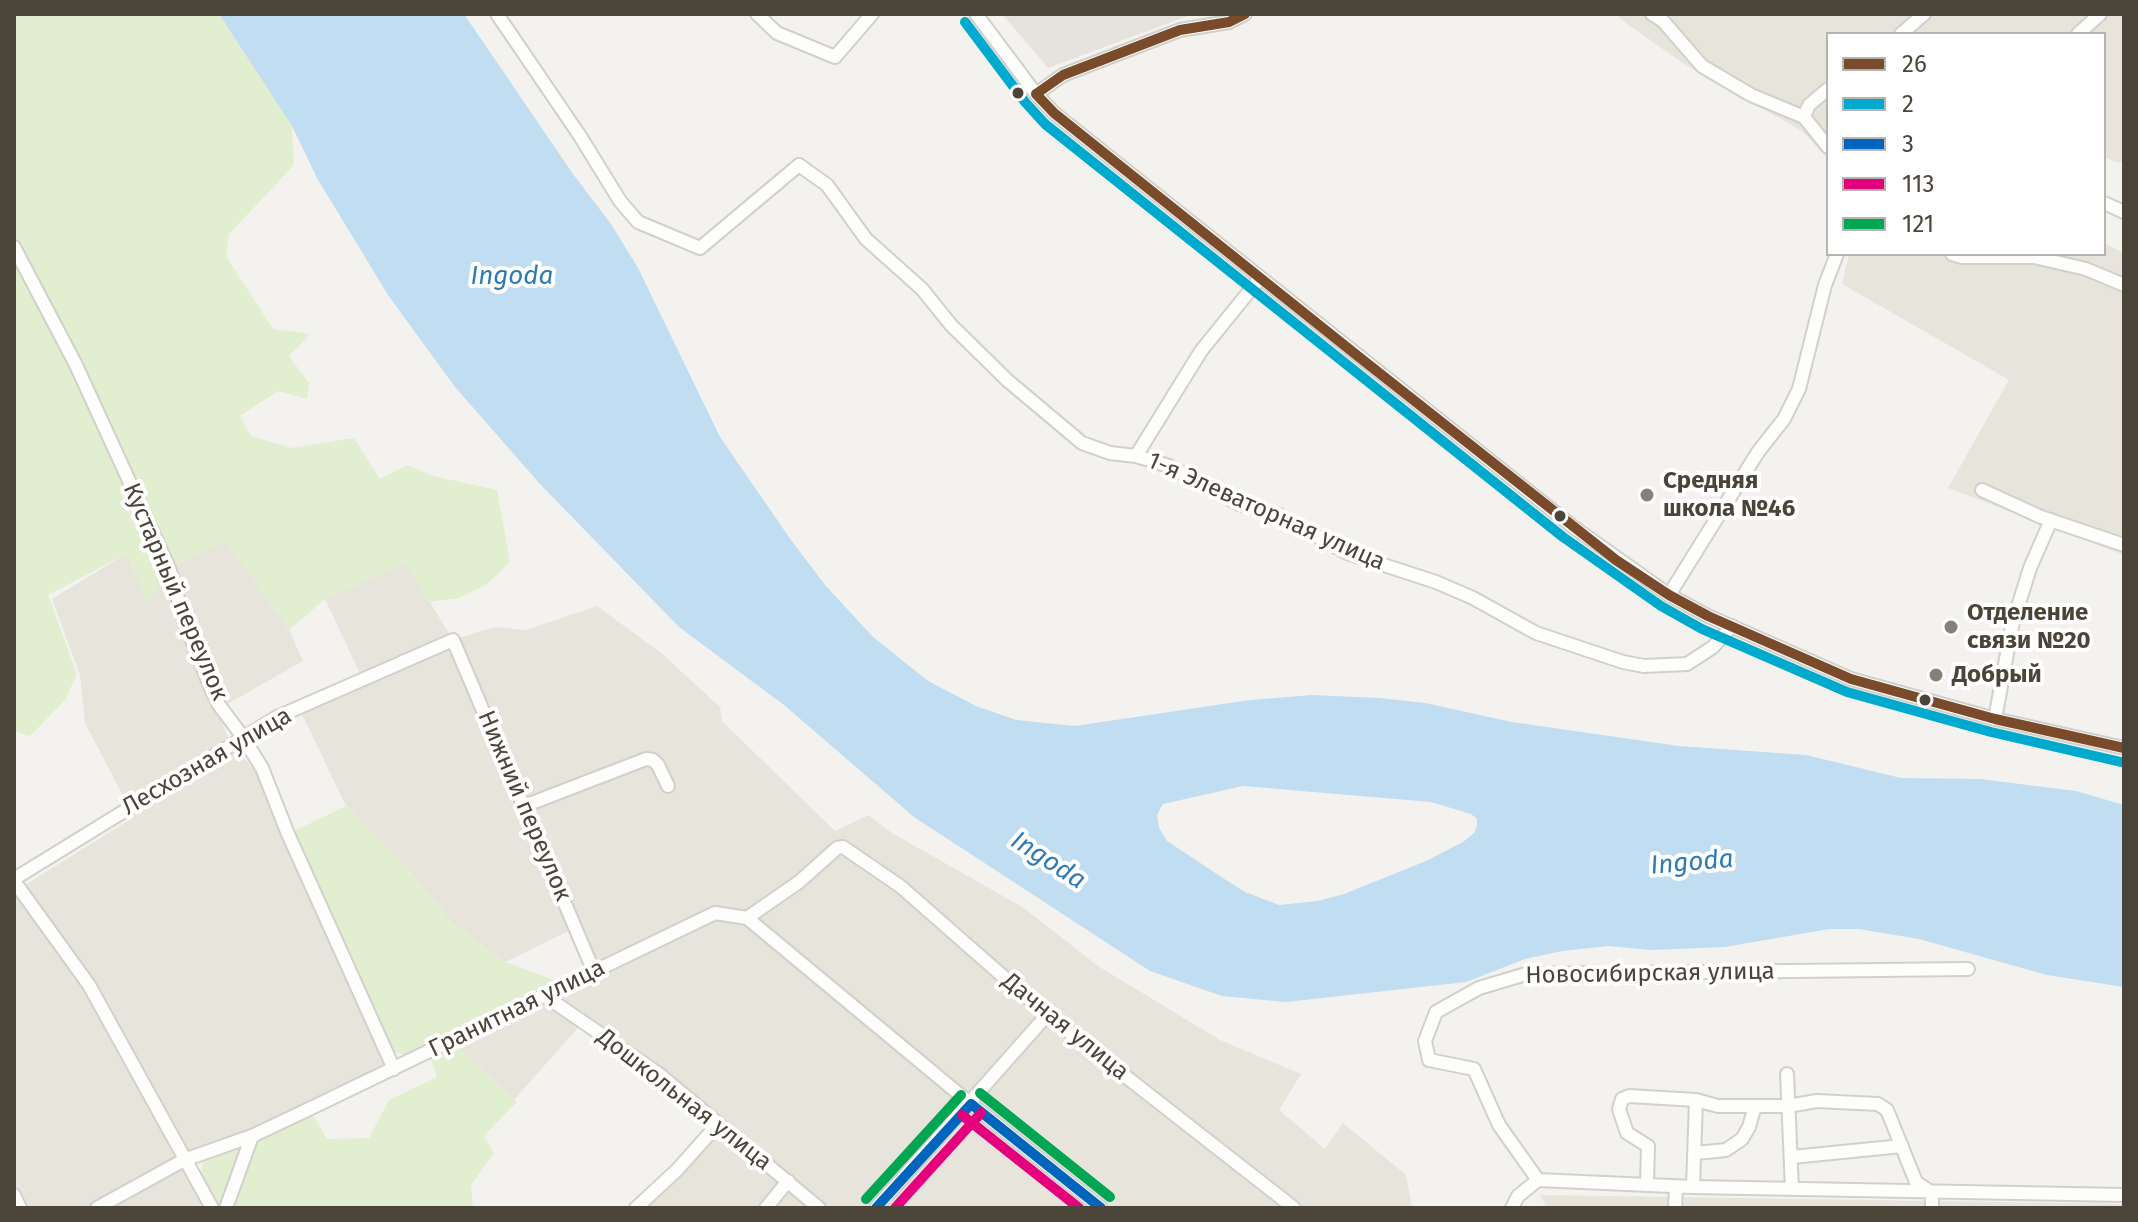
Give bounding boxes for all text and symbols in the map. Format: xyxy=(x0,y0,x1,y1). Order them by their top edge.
legend xyxy=(1826,32,2106,256)
text: 26 xyxy=(1902,50,1927,78)
unlabelled marker xyxy=(1010,85,1026,101)
text: 2 xyxy=(1902,90,1914,118)
text: 3 xyxy=(1902,130,1914,158)
text: 113 xyxy=(1902,170,1934,198)
text: 121 xyxy=(1902,210,1934,238)
water label: Ingoda xyxy=(471,261,553,293)
street label: 1-я Элеваторная улица xyxy=(1143,447,1389,577)
place label: Средняя школа №46 xyxy=(1663,467,1795,523)
street label: Кустарный переулок xyxy=(116,479,234,705)
marker: Средняя школа №46 xyxy=(1638,486,1656,504)
unlabelled marker xyxy=(1552,508,1568,524)
place label: Отделение связи №20 xyxy=(1967,599,2091,655)
marker: Отделение связи №20 xyxy=(1942,618,1960,636)
place label: Добрый xyxy=(1952,661,2042,689)
marker: Добрый xyxy=(1927,666,1945,684)
unlabelled marker xyxy=(1917,692,1933,708)
street label: Лесхозная улица xyxy=(117,702,297,822)
street label: Нижний переулок xyxy=(471,707,577,905)
water label: Ingoda xyxy=(1005,825,1091,897)
water label: Ingoda xyxy=(1649,844,1735,882)
street label: Гранитная улица xyxy=(424,954,610,1064)
street label: Новосибирская улица xyxy=(1525,957,1775,991)
street label: Дачная улица xyxy=(996,967,1134,1087)
street label: Дошкольная улица xyxy=(591,1023,777,1177)

